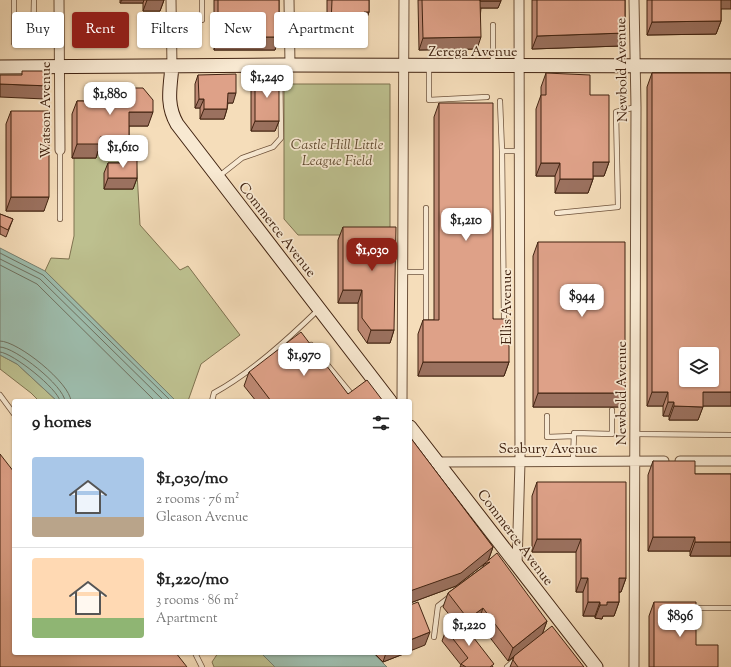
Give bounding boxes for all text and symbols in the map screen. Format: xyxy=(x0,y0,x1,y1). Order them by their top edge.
chip: Buy xyxy=(12,12,64,48)
chip: Rent xyxy=(72,12,129,48)
chip: Filters xyxy=(137,12,202,48)
chip: New xyxy=(210,12,266,48)
chip: Apartment xyxy=(274,12,368,48)
street label: Newbold Avenue xyxy=(612,18,634,122)
street label: Zerega Avenue xyxy=(428,43,518,63)
street label: Watson Avenue xyxy=(37,61,57,159)
pin: $1,240 xyxy=(234,65,300,99)
text: $1,240 xyxy=(250,69,284,87)
pin: $1,880 xyxy=(77,82,143,116)
text: $1,880 xyxy=(93,86,127,104)
pin: $1,610 xyxy=(90,135,156,169)
park label: Castle Hill Little League Field xyxy=(291,136,384,172)
text: $1,610 xyxy=(107,139,139,157)
street label: Commerce Avenue xyxy=(233,178,320,282)
pin: $1,210 xyxy=(433,208,499,242)
text: $1,210 xyxy=(450,212,482,230)
pin: $1,030 xyxy=(339,238,405,272)
text: $1,030 xyxy=(355,242,389,260)
street label: Ellis Avenue xyxy=(498,269,518,345)
pin: $944 xyxy=(558,284,606,318)
text: $944 xyxy=(569,288,595,306)
street label: Newbold Avenue xyxy=(613,341,633,445)
pin: $1,970 xyxy=(271,343,337,377)
text: $1,970 xyxy=(287,347,321,365)
map controls xyxy=(679,347,719,387)
button: layers xyxy=(679,347,719,387)
text: 9 homes xyxy=(32,411,91,435)
icon: filters xyxy=(370,412,392,434)
street label: Seabury Avenue xyxy=(499,440,597,460)
text: $1,030/mo xyxy=(156,467,228,491)
icon: home xyxy=(64,473,112,521)
street label: Commerce Avenue xyxy=(472,486,557,591)
text: 2 rooms · 76 m² xyxy=(156,491,240,509)
text: Gleason Avenue xyxy=(156,509,248,527)
text: $1,220/mo xyxy=(156,568,229,592)
icon: home xyxy=(64,574,112,622)
text: 3 rooms · 86 m² xyxy=(156,592,239,610)
pin: $896 xyxy=(656,604,704,638)
text: $896 xyxy=(667,608,693,626)
text: Apartment xyxy=(156,610,217,628)
pin: $1,220 xyxy=(436,613,502,647)
text: $1,220 xyxy=(452,617,486,635)

